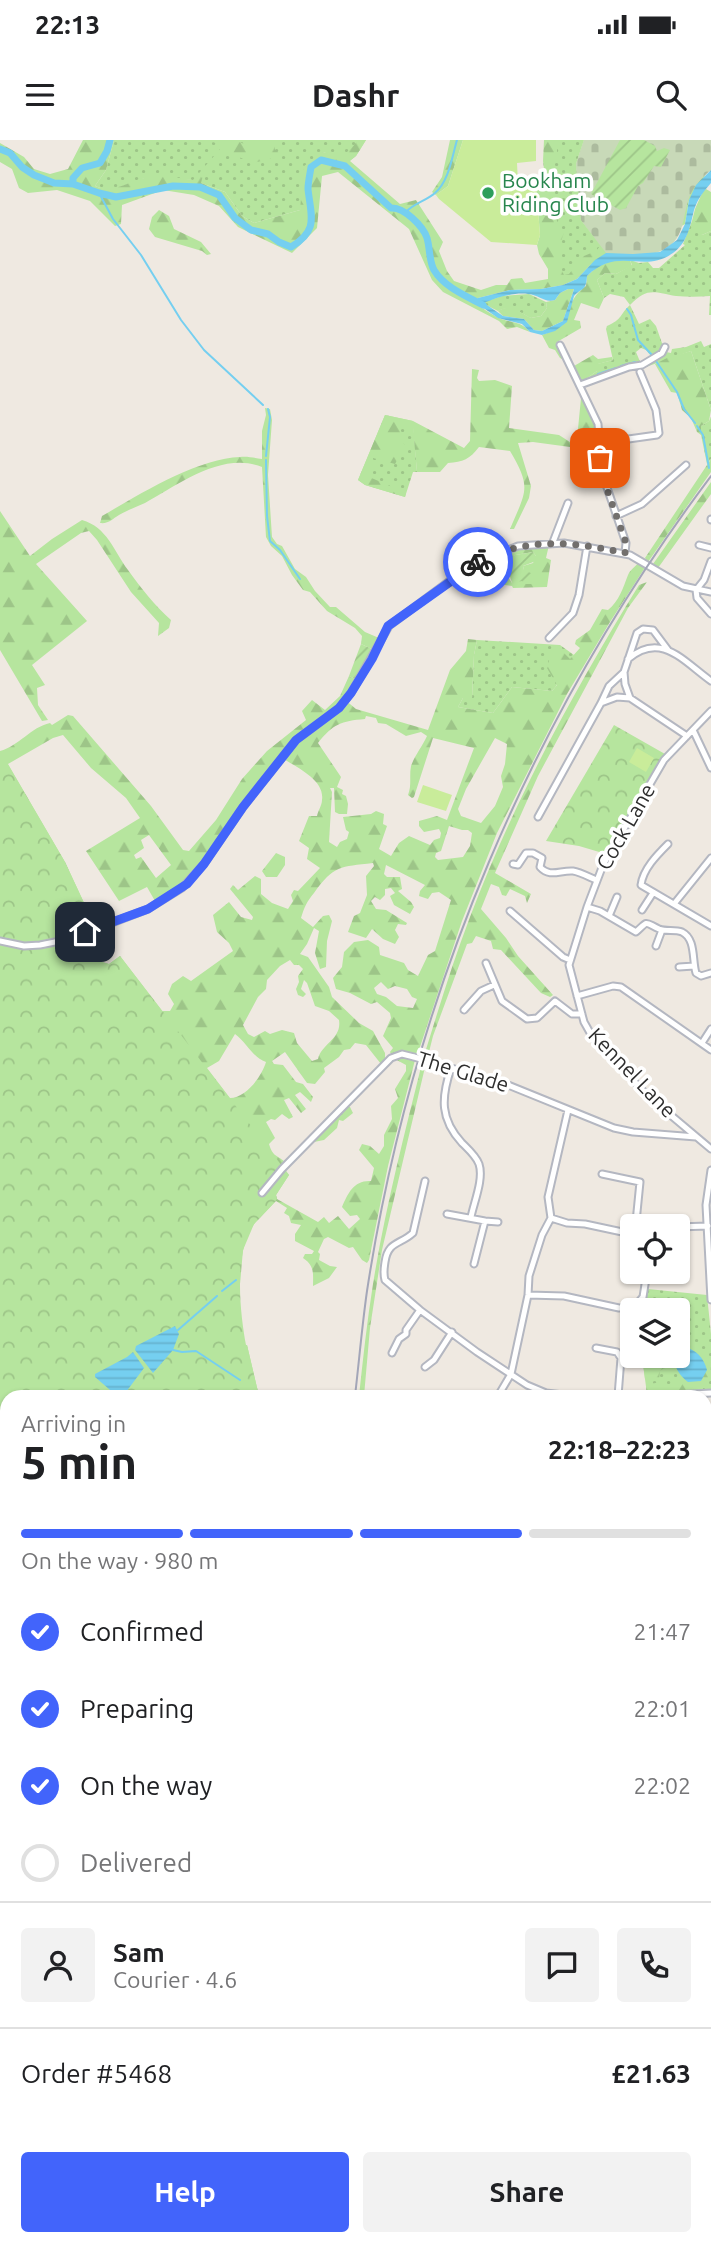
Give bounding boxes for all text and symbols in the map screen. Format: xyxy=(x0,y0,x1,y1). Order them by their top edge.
text: 22:13 xyxy=(35,10,100,39)
icon: menu xyxy=(21,76,59,114)
icon: search xyxy=(652,76,690,114)
text: Dashr xyxy=(312,77,399,113)
place label: Bookham Riding Club xyxy=(502,168,609,216)
marker: Bookham Riding Club xyxy=(480,185,496,201)
pin xyxy=(570,428,630,488)
icon: bag xyxy=(581,439,619,477)
courier xyxy=(443,527,513,597)
icon: bike xyxy=(459,543,497,581)
street label: Cock Lane xyxy=(591,779,659,874)
pin xyxy=(55,902,115,962)
icon: home xyxy=(66,913,104,951)
street label: Kennel Lane xyxy=(584,1023,681,1122)
street label: The Glade xyxy=(415,1046,512,1096)
map controls xyxy=(620,1214,690,1368)
button: locate xyxy=(620,1214,690,1284)
button: layers xyxy=(620,1298,690,1368)
text: Arriving in xyxy=(21,1411,126,1436)
text: 22:18–22:23 xyxy=(548,1435,691,1464)
text: 5 min xyxy=(21,1436,137,1488)
text: On the way · 980 m xyxy=(21,1548,218,1573)
icon: check xyxy=(21,1613,59,1651)
text: Confirmed xyxy=(80,1617,204,1646)
text: 21:47 xyxy=(633,1619,691,1644)
icon: check xyxy=(21,1690,59,1728)
text: Preparing xyxy=(80,1694,194,1723)
text: 22:01 xyxy=(633,1696,691,1721)
icon: check xyxy=(21,1767,59,1805)
text: On the way xyxy=(80,1771,212,1800)
text: 22:02 xyxy=(633,1773,691,1798)
text: Delivered xyxy=(80,1848,192,1877)
button: person xyxy=(21,1928,95,2002)
button: chat xyxy=(525,1928,599,2002)
button: phone xyxy=(617,1928,691,2002)
text: Sam xyxy=(113,1938,165,1967)
text: Courier · 4.6 xyxy=(113,1967,237,1992)
text: Order #5468 xyxy=(21,2059,172,2088)
text: £21.63 xyxy=(611,2059,691,2088)
button: Help xyxy=(21,2152,349,2232)
button: Share xyxy=(363,2152,691,2232)

